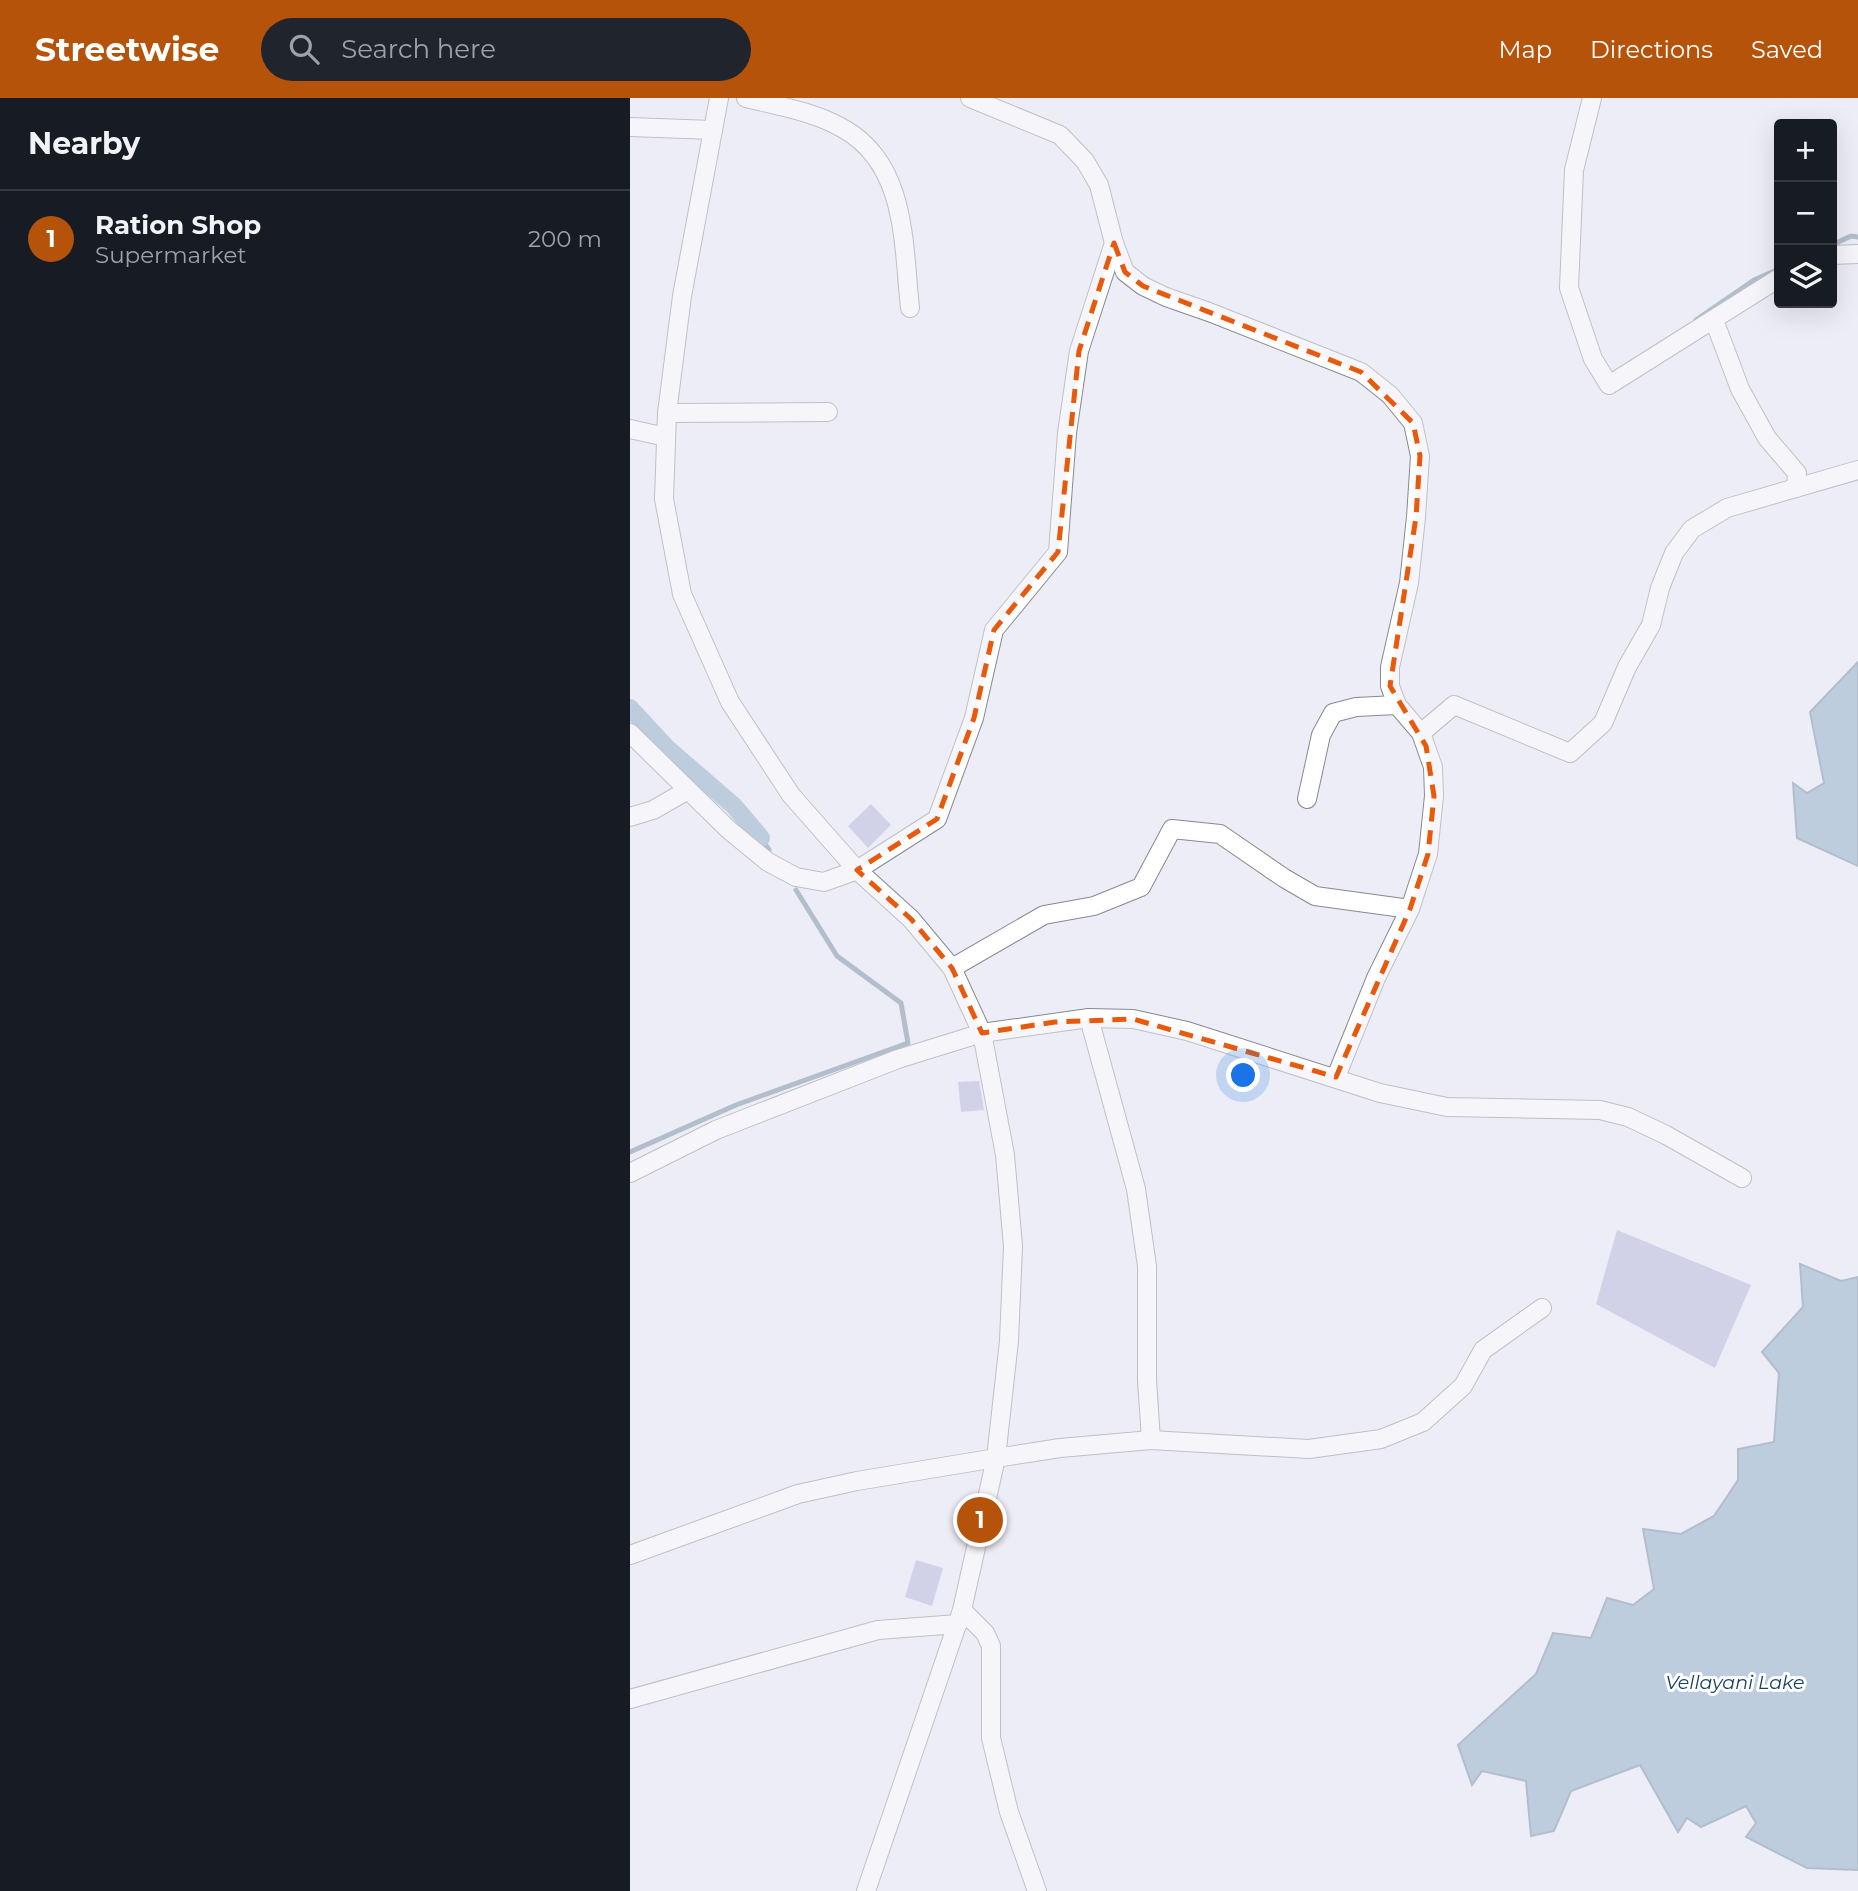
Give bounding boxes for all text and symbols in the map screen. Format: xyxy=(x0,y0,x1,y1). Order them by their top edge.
search box xyxy=(261,18,751,81)
text: Streetwise xyxy=(35,29,219,69)
icon: search xyxy=(285,30,323,68)
text: Search here xyxy=(341,33,496,65)
text: Map xyxy=(1499,35,1552,64)
text: Directions xyxy=(1590,35,1713,64)
text: Saved xyxy=(1751,35,1823,64)
map controls xyxy=(1774,119,1837,308)
button: + xyxy=(1774,119,1837,182)
text: Nearby xyxy=(28,125,140,162)
button: − xyxy=(1774,182,1837,245)
text: Ration Shop xyxy=(95,209,261,241)
text: 1 xyxy=(46,225,56,253)
text: 200 m xyxy=(528,225,602,253)
text: Supermarket xyxy=(95,241,247,269)
button: layers xyxy=(1774,245,1837,308)
your location xyxy=(1226,1058,1260,1092)
pin: 1 xyxy=(957,1494,1003,1546)
water label: Vellayani Lake xyxy=(1666,1671,1804,1694)

